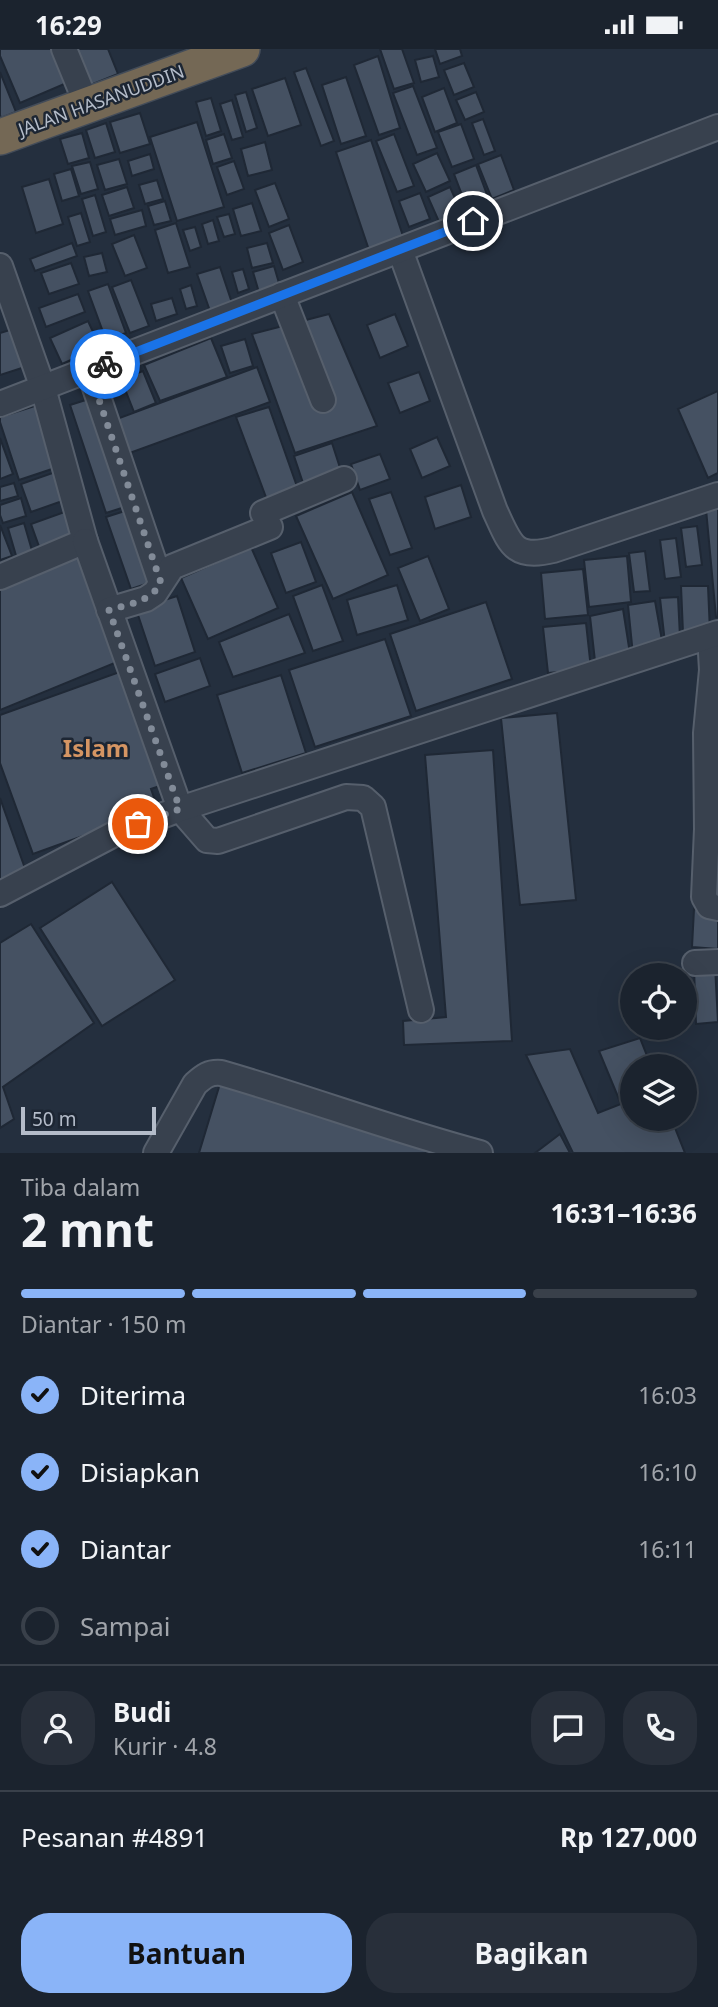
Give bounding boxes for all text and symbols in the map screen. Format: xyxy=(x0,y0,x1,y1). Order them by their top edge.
text: 16:29 xyxy=(35,7,102,43)
street label: JALAN HASANUDDIN xyxy=(13,59,187,142)
pin xyxy=(443,191,503,251)
icon: home xyxy=(454,202,492,240)
courier xyxy=(70,329,140,399)
icon: bike xyxy=(86,345,124,383)
district label: Islam xyxy=(63,731,129,764)
pin xyxy=(108,794,168,854)
icon: bag xyxy=(119,805,157,843)
map controls xyxy=(620,963,697,1131)
button: locate xyxy=(620,963,697,1040)
button: layers xyxy=(620,1054,697,1131)
scale bar xyxy=(21,1104,156,1136)
text: 50 m xyxy=(32,1106,76,1132)
text: Tiba dalam xyxy=(21,1171,140,1203)
text: 16:31–16:36 xyxy=(550,1195,697,1231)
text: 2 mnt xyxy=(21,1198,154,1260)
text: Diantar · 150 m xyxy=(21,1308,187,1340)
icon: check xyxy=(21,1376,59,1414)
text: Diterima xyxy=(80,1377,186,1413)
text: 16:03 xyxy=(638,1379,697,1411)
icon: check xyxy=(21,1453,59,1491)
text: Disiapkan xyxy=(80,1454,200,1490)
text: 16:10 xyxy=(638,1456,697,1488)
icon: check xyxy=(21,1530,59,1568)
text: Diantar xyxy=(80,1531,171,1567)
text: 16:11 xyxy=(638,1533,697,1565)
text: Sampai xyxy=(80,1608,170,1644)
button: person xyxy=(21,1691,95,1765)
button: chat xyxy=(531,1691,605,1765)
button: phone xyxy=(623,1691,697,1765)
text: Budi xyxy=(113,1694,171,1730)
text: Kurir · 4.8 xyxy=(113,1730,217,1762)
text: Pesanan #4891 xyxy=(21,1819,208,1855)
text: Rp 127,000 xyxy=(560,1819,697,1855)
button: Bantuan xyxy=(21,1913,352,1993)
button: Bagikan xyxy=(366,1913,697,1993)

